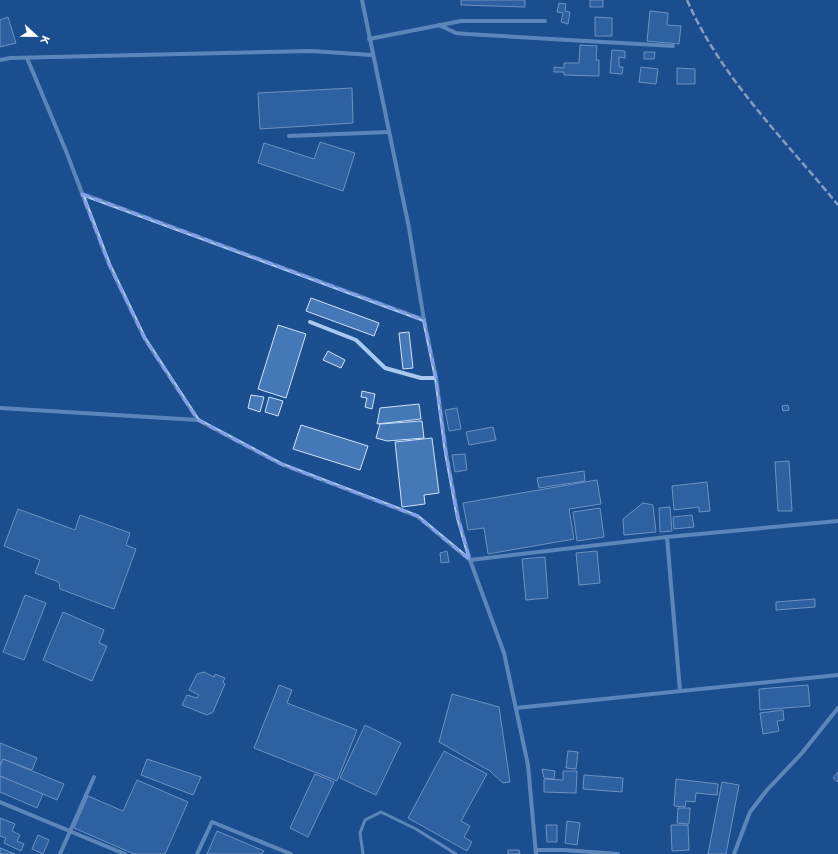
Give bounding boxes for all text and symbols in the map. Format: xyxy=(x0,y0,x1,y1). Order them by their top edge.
north arrow xyxy=(16,16,56,56)
text: K xyxy=(37,34,53,46)

